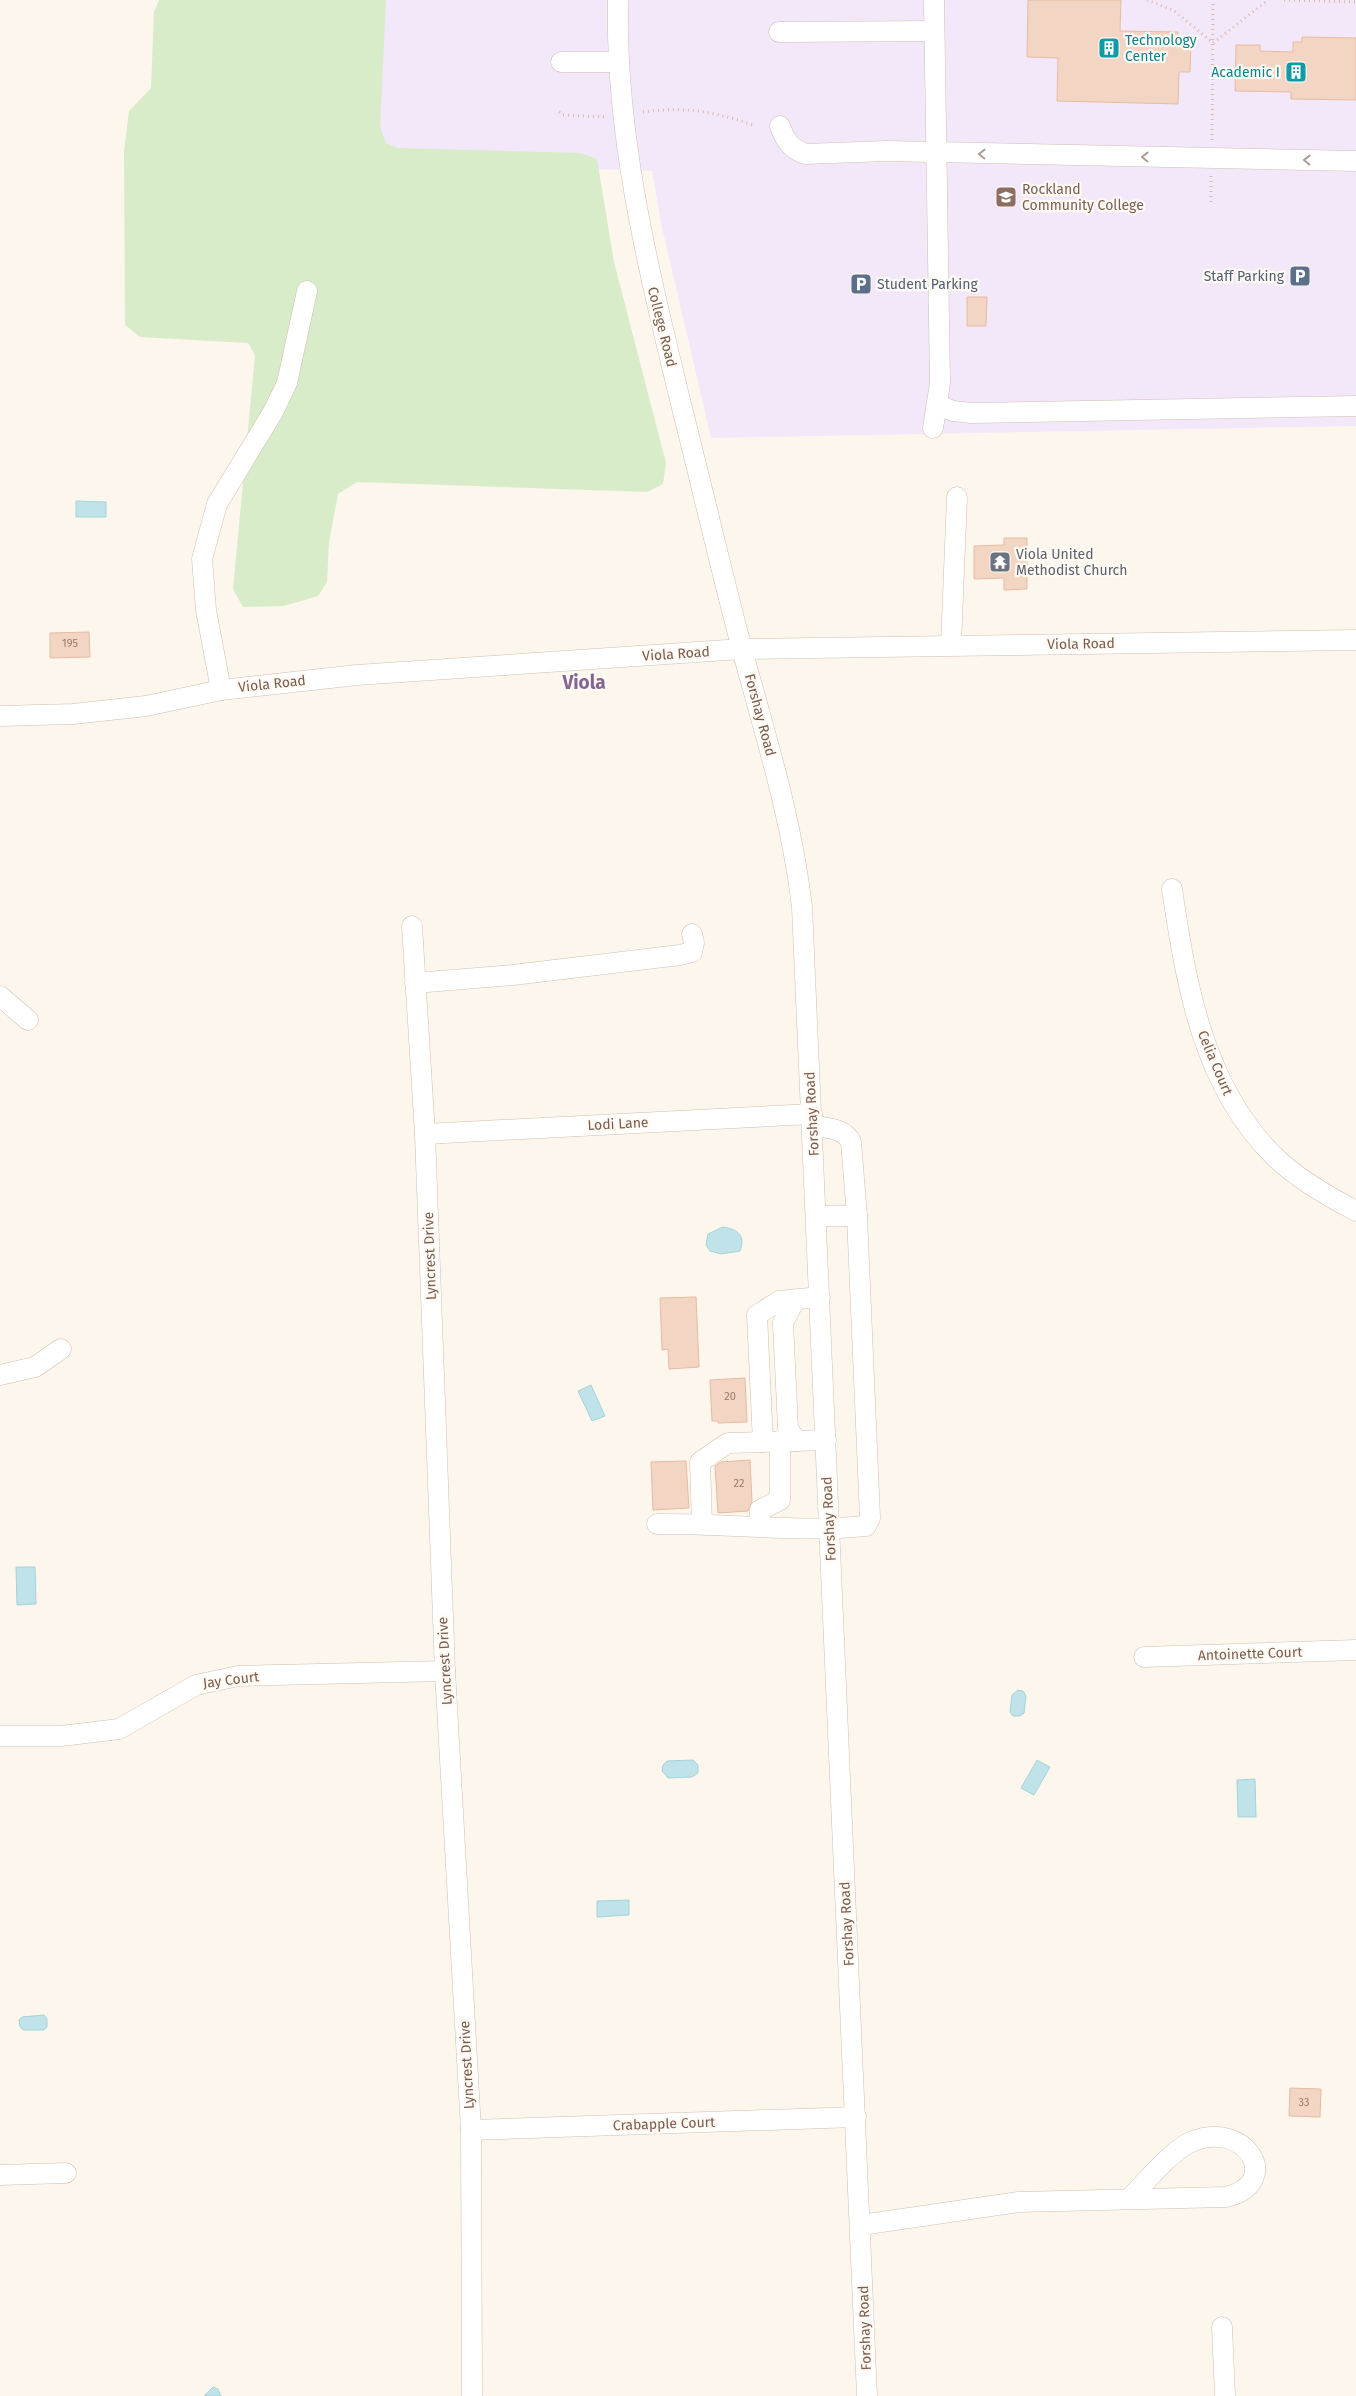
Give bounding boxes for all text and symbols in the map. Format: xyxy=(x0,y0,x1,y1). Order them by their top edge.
place label: Technology Center xyxy=(1125,32,1197,65)
building icon: Technology Center xyxy=(1097,36,1121,60)
building icon: Academic I xyxy=(1284,60,1308,84)
place label: Academic I xyxy=(1211,64,1280,81)
one-way arrow xyxy=(978,148,986,159)
one-way arrow xyxy=(1141,151,1149,162)
one-way arrow xyxy=(1303,155,1311,165)
place label: Rockland Community College xyxy=(1022,181,1144,214)
school or university icon: Rockland Community College xyxy=(994,185,1018,209)
parking icon: Staff Parking xyxy=(1288,264,1312,288)
place label: Staff Parking xyxy=(1204,268,1285,285)
parking icon: Student Parking xyxy=(849,272,873,296)
place label: Student Parking xyxy=(877,276,979,293)
street label: College Road xyxy=(644,285,680,369)
place label: Viola United Methodist Church xyxy=(1016,546,1128,579)
temple icon: Viola United Methodist Church xyxy=(988,550,1012,574)
street label: Viola Road xyxy=(1047,635,1115,653)
house number: 195 xyxy=(62,637,79,650)
street label: Viola Road xyxy=(642,643,710,665)
district label: Viola xyxy=(561,671,606,694)
street label: Viola Road xyxy=(238,672,306,696)
street label: Forshay Road xyxy=(741,672,779,758)
street label: Celia Court xyxy=(1194,1028,1237,1099)
street label: Forshay Road xyxy=(801,1071,823,1157)
street label: Lodi Lane xyxy=(587,1114,649,1134)
street label: Lyncrest Drive xyxy=(420,1211,440,1301)
house number: 20 xyxy=(724,1390,736,1403)
street label: Forshay Road xyxy=(818,1476,840,1562)
house number: 22 xyxy=(734,1477,744,1490)
street label: Lyncrest Drive xyxy=(434,1616,456,1706)
street label: Antoinette Court xyxy=(1197,1644,1304,1664)
street label: Jay Court xyxy=(202,1668,261,1692)
street label: Forshay Road xyxy=(836,1881,858,1967)
street label: Lyncrest Drive xyxy=(456,2020,478,2110)
house number: 33 xyxy=(1299,2096,1309,2109)
street label: Crabapple Court xyxy=(613,2114,716,2134)
street label: Forshay Road xyxy=(855,2285,875,2371)

